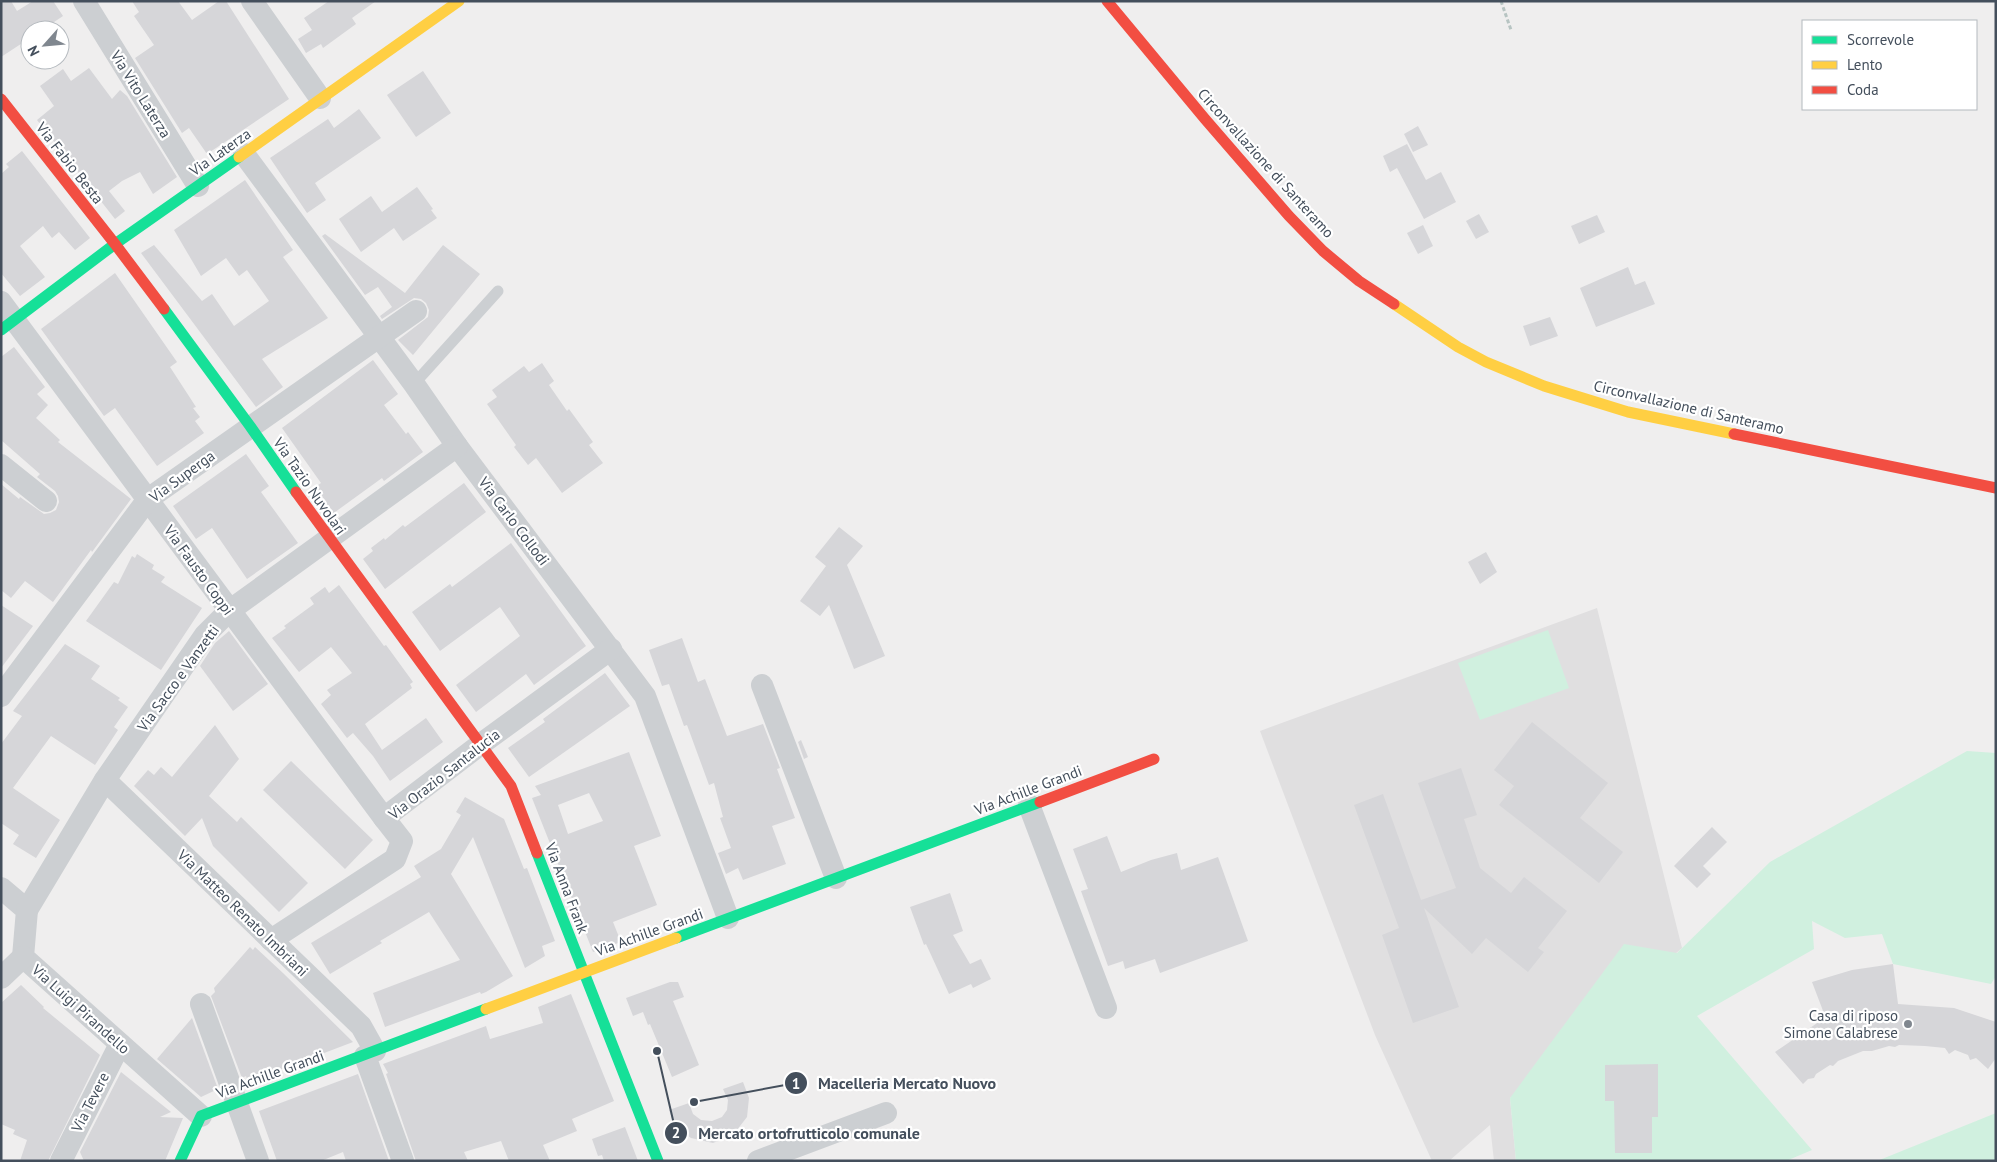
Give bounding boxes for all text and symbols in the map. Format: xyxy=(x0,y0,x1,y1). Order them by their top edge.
north arrow xyxy=(20,20,70,70)
legend xyxy=(1802,20,1977,110)
text: Scorrevole xyxy=(1847,30,1914,49)
text: N xyxy=(23,43,44,59)
street label: Via Vito Laterza xyxy=(106,46,175,141)
text: Lento xyxy=(1847,55,1883,74)
text: Coda xyxy=(1847,80,1879,99)
street label: Circonvallazione di Santeramo xyxy=(1194,84,1338,242)
street label: Via Fabio Besta xyxy=(32,118,108,208)
street label: Via Laterza xyxy=(185,124,254,181)
street label: Circonvallazione di Santeramo xyxy=(1592,376,1786,438)
street label: Via Tazio Nuvolari xyxy=(269,433,351,538)
street label: Via Superga xyxy=(145,446,218,507)
street label: Via Carlo Collodi xyxy=(474,472,554,569)
street label: Via Fausto Coppi xyxy=(159,520,238,619)
street label: Via Sacco e Vanzetti xyxy=(132,621,223,736)
street label: Via Orazio Santalucia xyxy=(384,725,504,824)
street label: Via Achille Grandi xyxy=(971,761,1084,820)
street label: Via Anna Frank xyxy=(541,839,593,937)
street label: Via Matteo Renato Imbriani xyxy=(173,845,312,981)
street label: Via Achille Grandi xyxy=(591,904,706,961)
street label: Via Luigi Pirandello xyxy=(27,959,134,1058)
place label: Casa di riposo Simone Calabrese xyxy=(1784,1006,1898,1042)
marker: Casa di riposo Simone Calabrese xyxy=(1902,1018,1914,1030)
street label: Via Achille Grandi xyxy=(212,1046,327,1103)
callout: Macelleria Mercato Nuovo xyxy=(783,1068,1006,1099)
street label: Via Tevere xyxy=(66,1069,113,1136)
text: Macelleria Mercato Nuovo xyxy=(818,1073,996,1093)
text: 1 xyxy=(792,1074,800,1093)
callout: Mercato ortofrutticolo comunale xyxy=(663,1117,930,1148)
text: 2 xyxy=(672,1123,680,1142)
text: Mercato ortofrutticolo comunale xyxy=(698,1123,920,1143)

